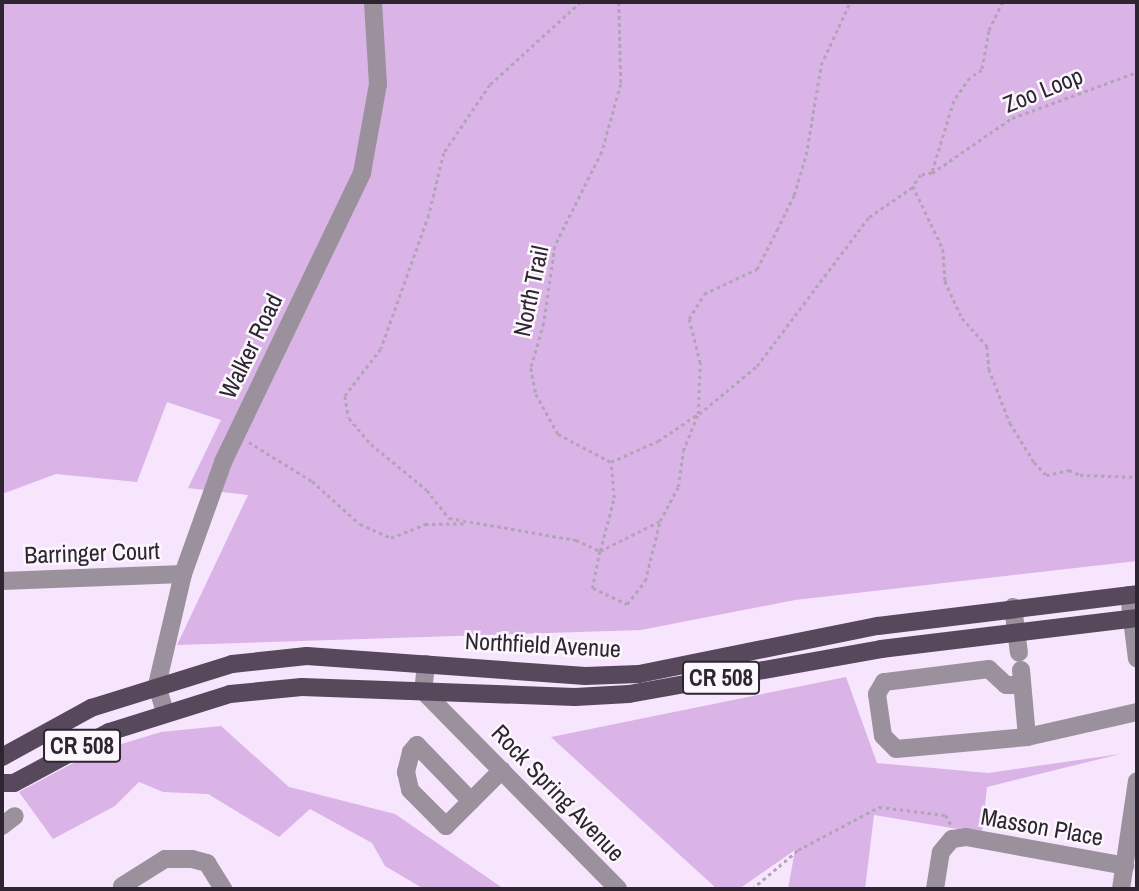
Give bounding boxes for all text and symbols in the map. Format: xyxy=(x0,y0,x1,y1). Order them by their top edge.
street label: Zoo Loop xyxy=(999,61,1087,119)
street label: North Trail xyxy=(507,243,555,339)
street label: Walker Road xyxy=(213,289,289,403)
street label: Barringer Court xyxy=(24,536,160,570)
street label: Northfield Avenue xyxy=(464,627,622,663)
road number: CR 508 xyxy=(681,658,761,698)
street label: Rock Spring Avenue xyxy=(485,718,631,868)
road number: CR 508 xyxy=(42,726,122,766)
street label: Masson Place xyxy=(979,802,1105,852)

